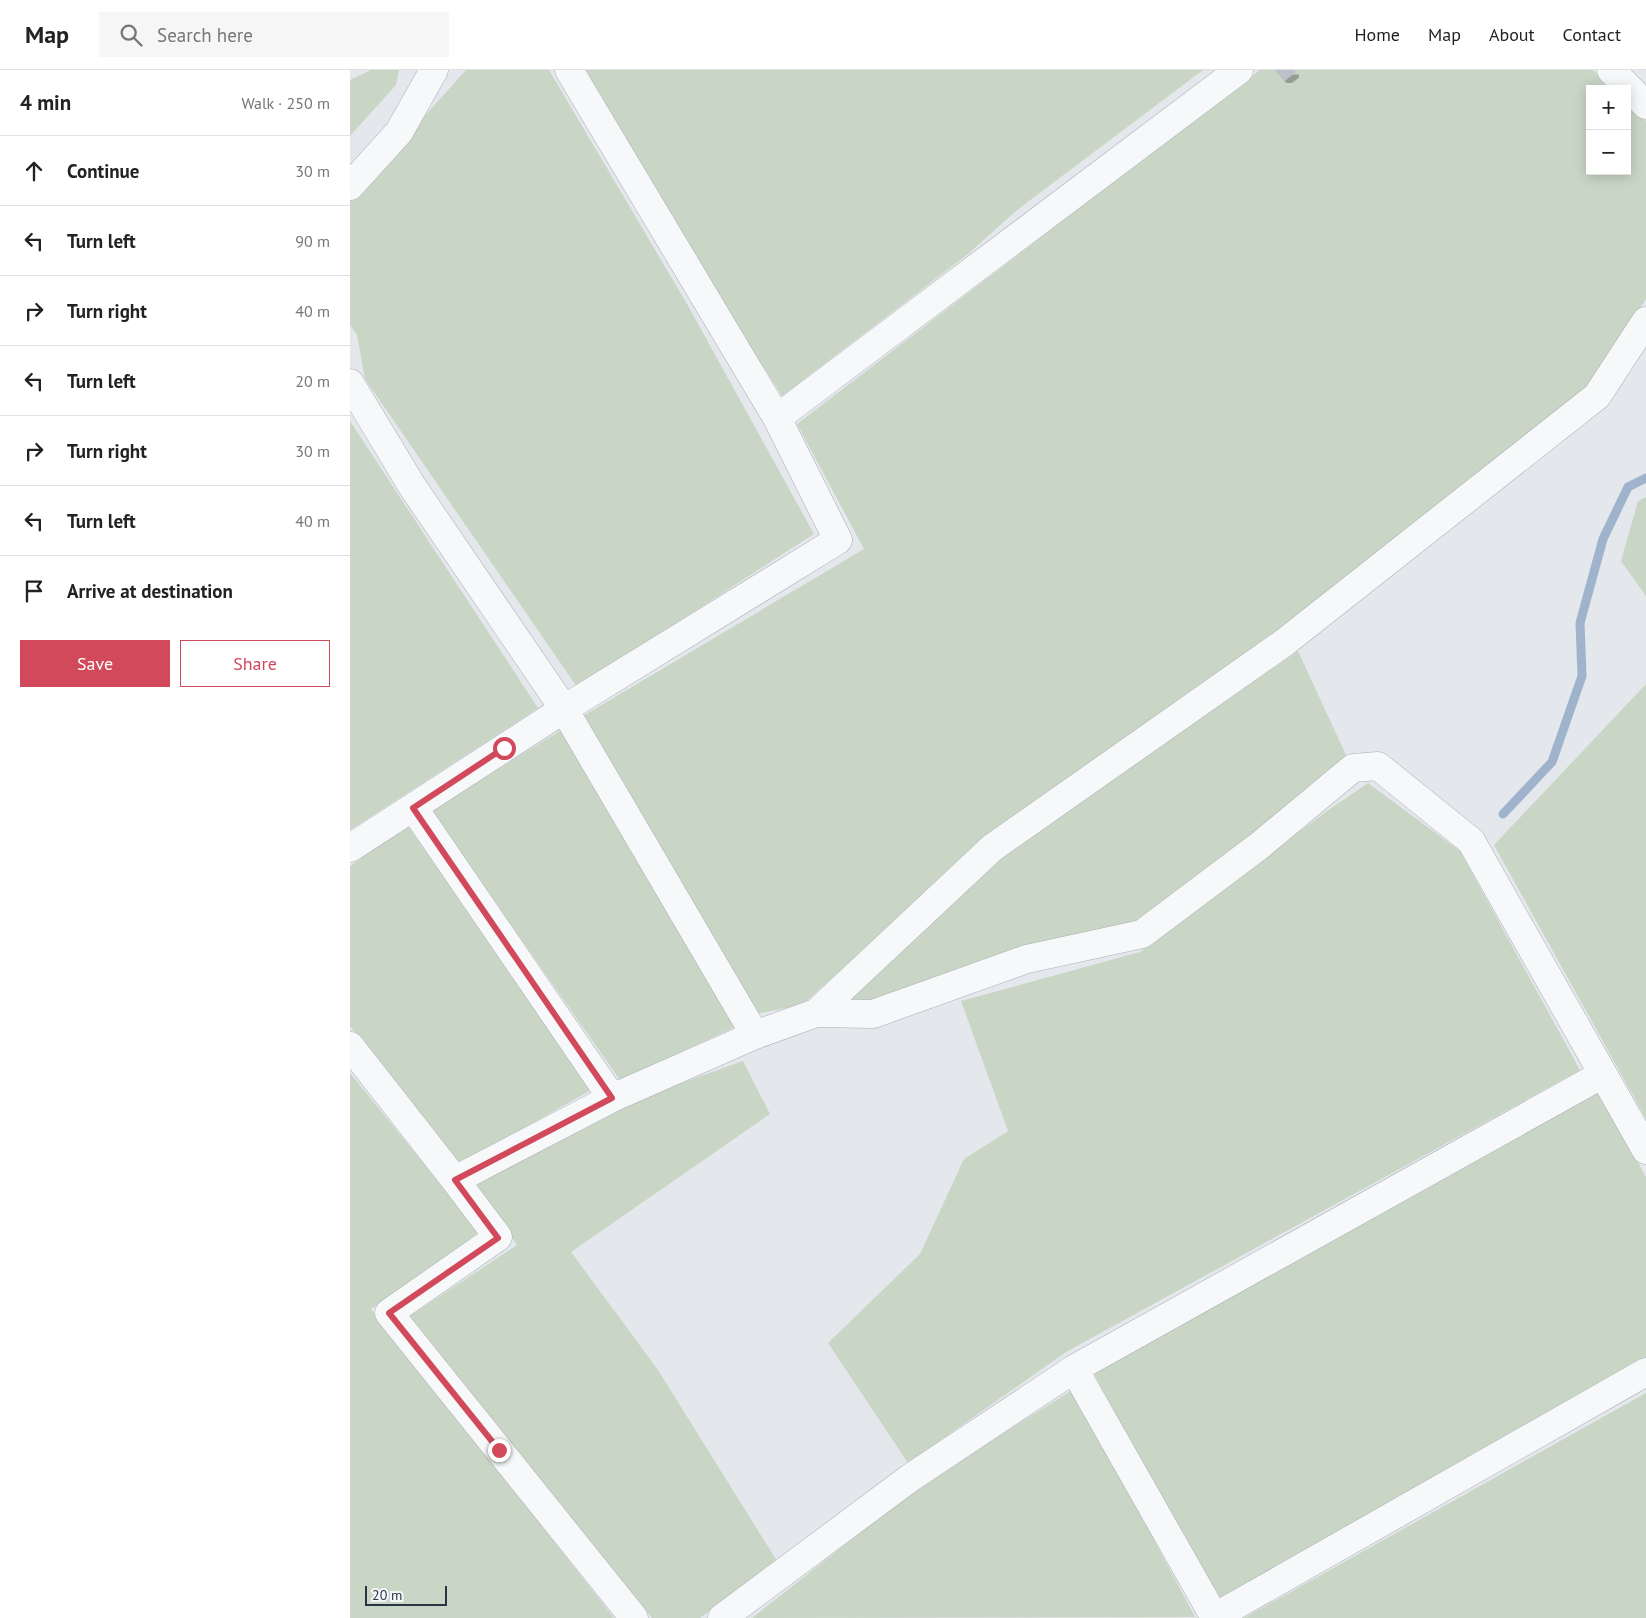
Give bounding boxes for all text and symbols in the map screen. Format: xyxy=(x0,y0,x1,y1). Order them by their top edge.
search box xyxy=(99,12,449,57)
text: Map xyxy=(25,19,69,50)
icon: search xyxy=(117,21,145,49)
text: Search here xyxy=(157,23,253,47)
text: Home xyxy=(1354,23,1400,46)
text: Map xyxy=(1428,23,1461,46)
text: About xyxy=(1489,23,1535,46)
text: Contact xyxy=(1563,23,1621,46)
map controls xyxy=(1586,85,1631,175)
button: + xyxy=(1586,85,1631,130)
text: 4 min xyxy=(20,89,71,116)
text: Walk · 250 m xyxy=(241,93,330,113)
button: − xyxy=(1586,130,1631,175)
icon: ahead xyxy=(20,157,48,185)
text: Continue xyxy=(67,159,139,183)
text: 30 m xyxy=(295,161,330,181)
icon: left xyxy=(20,227,48,255)
text: Turn left xyxy=(67,229,136,253)
text: 90 m xyxy=(295,231,330,251)
icon: right xyxy=(20,297,48,325)
text: Turn right xyxy=(67,299,147,323)
text: 40 m xyxy=(295,301,330,321)
icon: left xyxy=(20,367,48,395)
text: Turn left xyxy=(67,369,136,393)
text: 20 m xyxy=(295,371,330,391)
icon: right xyxy=(20,437,48,465)
text: Turn right xyxy=(67,439,147,463)
text: 30 m xyxy=(295,441,330,461)
icon: left xyxy=(20,507,48,535)
text: Turn left xyxy=(67,509,136,533)
text: 40 m xyxy=(295,511,330,531)
icon: arrive xyxy=(20,577,48,605)
text: Arrive at destination xyxy=(67,579,233,603)
button: Save xyxy=(20,640,170,687)
button: Share xyxy=(180,640,330,687)
route start xyxy=(493,737,516,760)
route end xyxy=(488,1439,511,1462)
scale bar xyxy=(365,1583,448,1606)
text: 20 m xyxy=(372,1586,402,1604)

